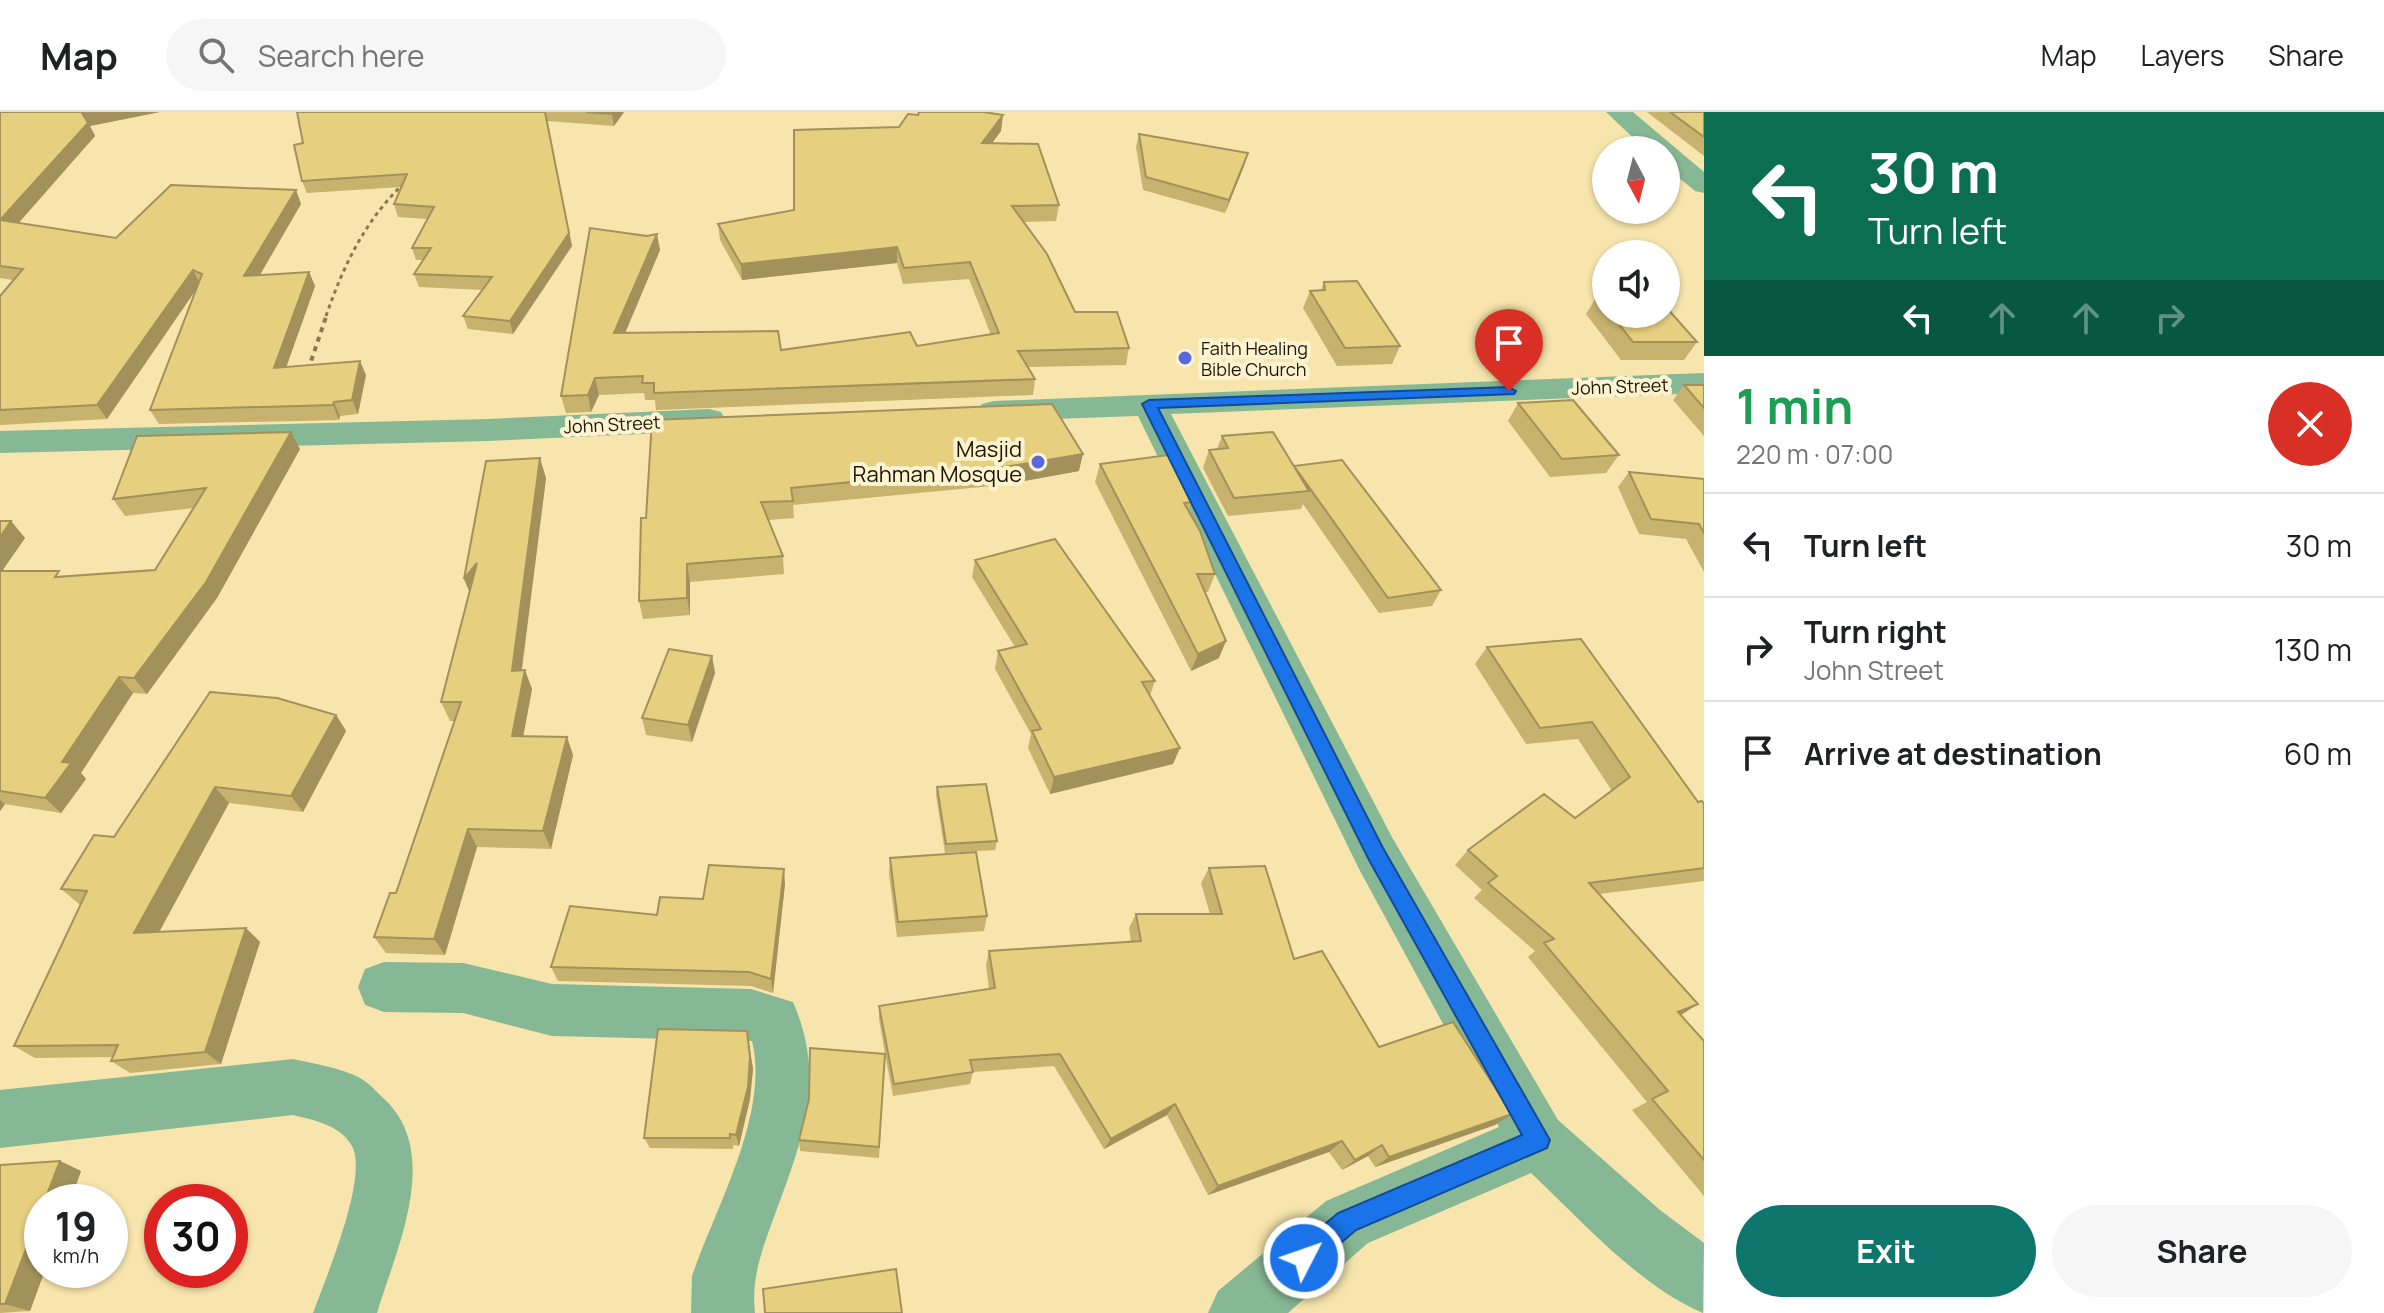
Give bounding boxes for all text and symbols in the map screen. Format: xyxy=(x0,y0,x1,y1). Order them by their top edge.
search box xyxy=(166,19,726,91)
text: Map xyxy=(40,29,118,81)
icon: search xyxy=(194,33,238,77)
text: Search here xyxy=(258,35,425,76)
text: Map xyxy=(2041,36,2097,74)
text: Layers xyxy=(2141,36,2224,74)
text: Share xyxy=(2268,36,2344,74)
text: 30 m xyxy=(1868,133,1999,210)
north arrow xyxy=(1592,136,1680,224)
map controls xyxy=(1592,136,1680,328)
icon: left xyxy=(1736,144,1840,248)
text: Turn left xyxy=(1868,206,2007,255)
button: sound xyxy=(1592,240,1680,328)
icon: left xyxy=(1896,296,1940,340)
icon: ahead xyxy=(1980,296,2024,340)
icon: ahead xyxy=(2064,296,2108,340)
icon: right xyxy=(2148,296,2192,340)
pin xyxy=(1475,309,1543,391)
icon: arrive xyxy=(1487,321,1531,365)
place label: Faith Healing Bible Church xyxy=(1201,336,1308,381)
marker: Faith Healing Bible Church xyxy=(1176,349,1194,367)
street label: John Street xyxy=(1571,372,1669,400)
text: 1 min xyxy=(1736,373,1853,438)
button: close xyxy=(2268,382,2352,466)
street label: John Street xyxy=(563,409,661,439)
place label: Masjid Rahman Mosque xyxy=(853,434,1022,489)
text: 220 m · 07:00 xyxy=(1736,436,1893,472)
marker: Masjid Rahman Mosque xyxy=(1029,453,1047,471)
icon: left xyxy=(1736,523,1780,567)
text: Turn left xyxy=(1804,525,1927,566)
text: 30 m xyxy=(2286,525,2352,566)
text: Turn right xyxy=(1804,611,1947,652)
icon: right xyxy=(1736,627,1780,671)
text: 130 m xyxy=(2274,629,2352,670)
text: John Street xyxy=(1804,652,1944,688)
icon: arrive xyxy=(1736,731,1780,775)
text: Arrive at destination xyxy=(1804,733,2102,774)
text: 60 m xyxy=(2284,733,2352,774)
speed limit sign: 30 xyxy=(144,1184,248,1288)
text: 19 xyxy=(55,1198,97,1253)
button: Exit xyxy=(1736,1205,2036,1297)
button: Share xyxy=(2052,1205,2352,1297)
position arrow xyxy=(1262,1216,1346,1300)
text: km/h xyxy=(53,1242,99,1269)

